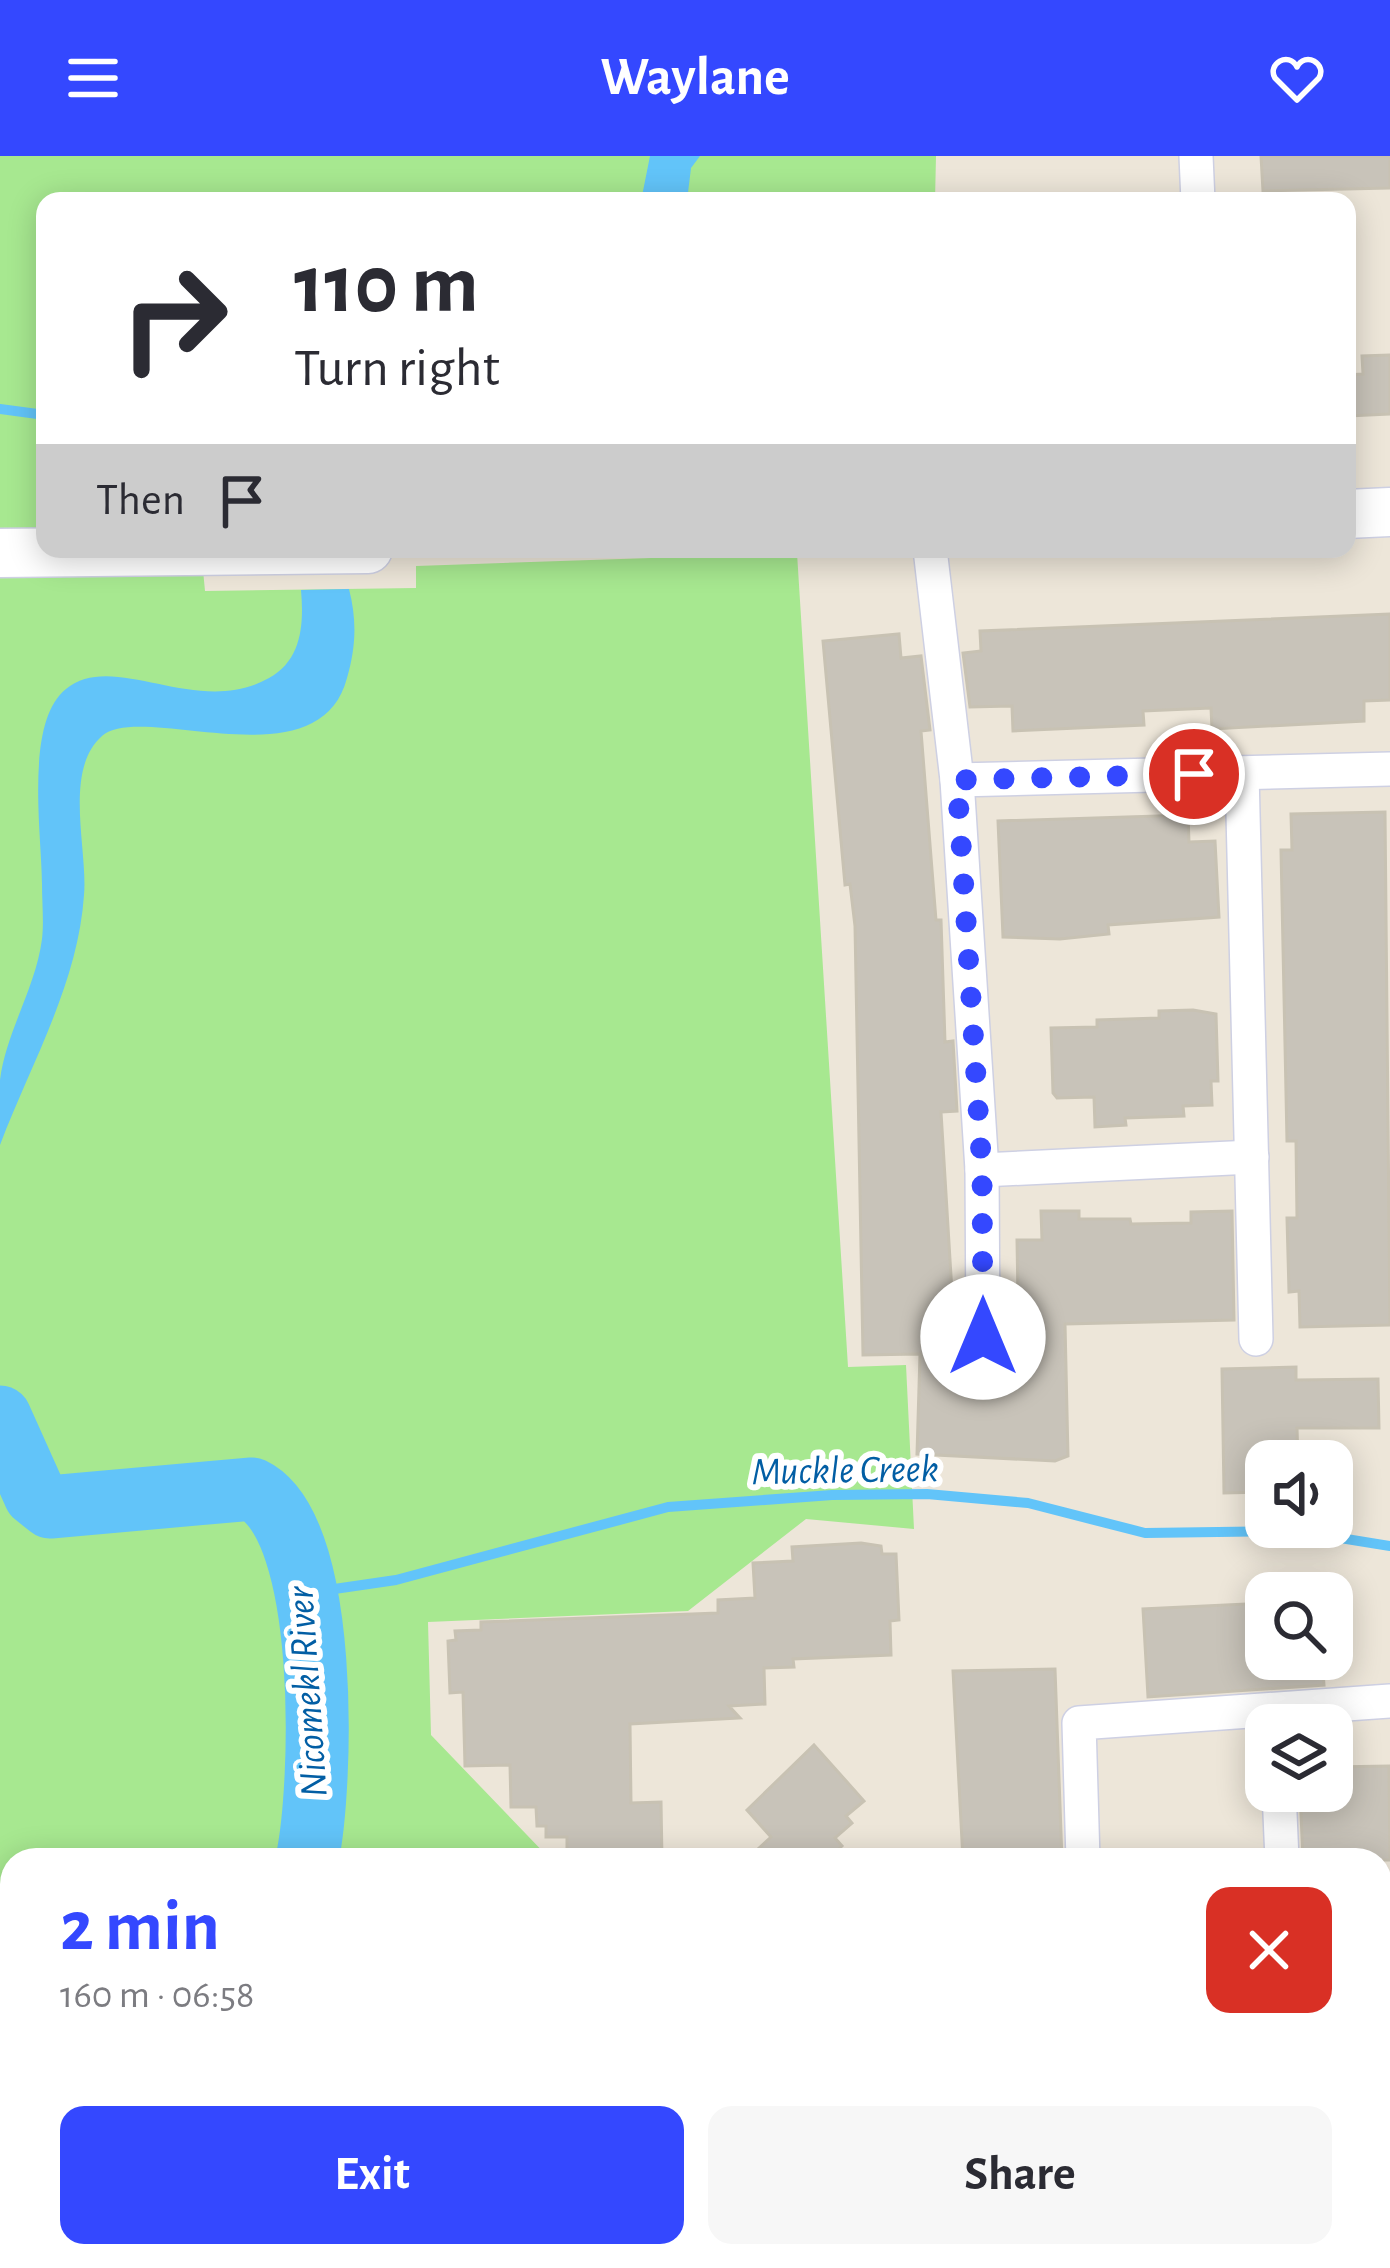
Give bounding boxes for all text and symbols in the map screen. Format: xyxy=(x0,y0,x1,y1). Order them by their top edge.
icon: menu xyxy=(60,45,126,111)
icon: heart xyxy=(1264,45,1330,111)
text: Waylane xyxy=(600,51,790,105)
icon: right xyxy=(96,240,252,396)
text: 110 m xyxy=(294,244,479,328)
text: Turn right xyxy=(294,342,500,396)
icon: arrive xyxy=(209,468,275,534)
text: Then xyxy=(96,478,185,523)
pin xyxy=(1143,723,1245,825)
icon: arrive xyxy=(1161,741,1227,807)
position arrow xyxy=(920,1274,1046,1400)
map controls xyxy=(1245,1440,1353,1812)
button: sound xyxy=(1245,1440,1353,1548)
water label: Muckle Creek xyxy=(751,1450,939,1492)
button: search xyxy=(1245,1572,1353,1680)
water label: Nicomekl River xyxy=(281,1584,335,1799)
button: layers xyxy=(1245,1704,1353,1812)
button: close xyxy=(1206,1887,1332,2013)
text: 2 min xyxy=(60,1891,220,1963)
text: 160 m · 06:58 xyxy=(60,1976,254,2015)
button: Exit xyxy=(60,2106,684,2244)
button: Share xyxy=(708,2106,1332,2244)

